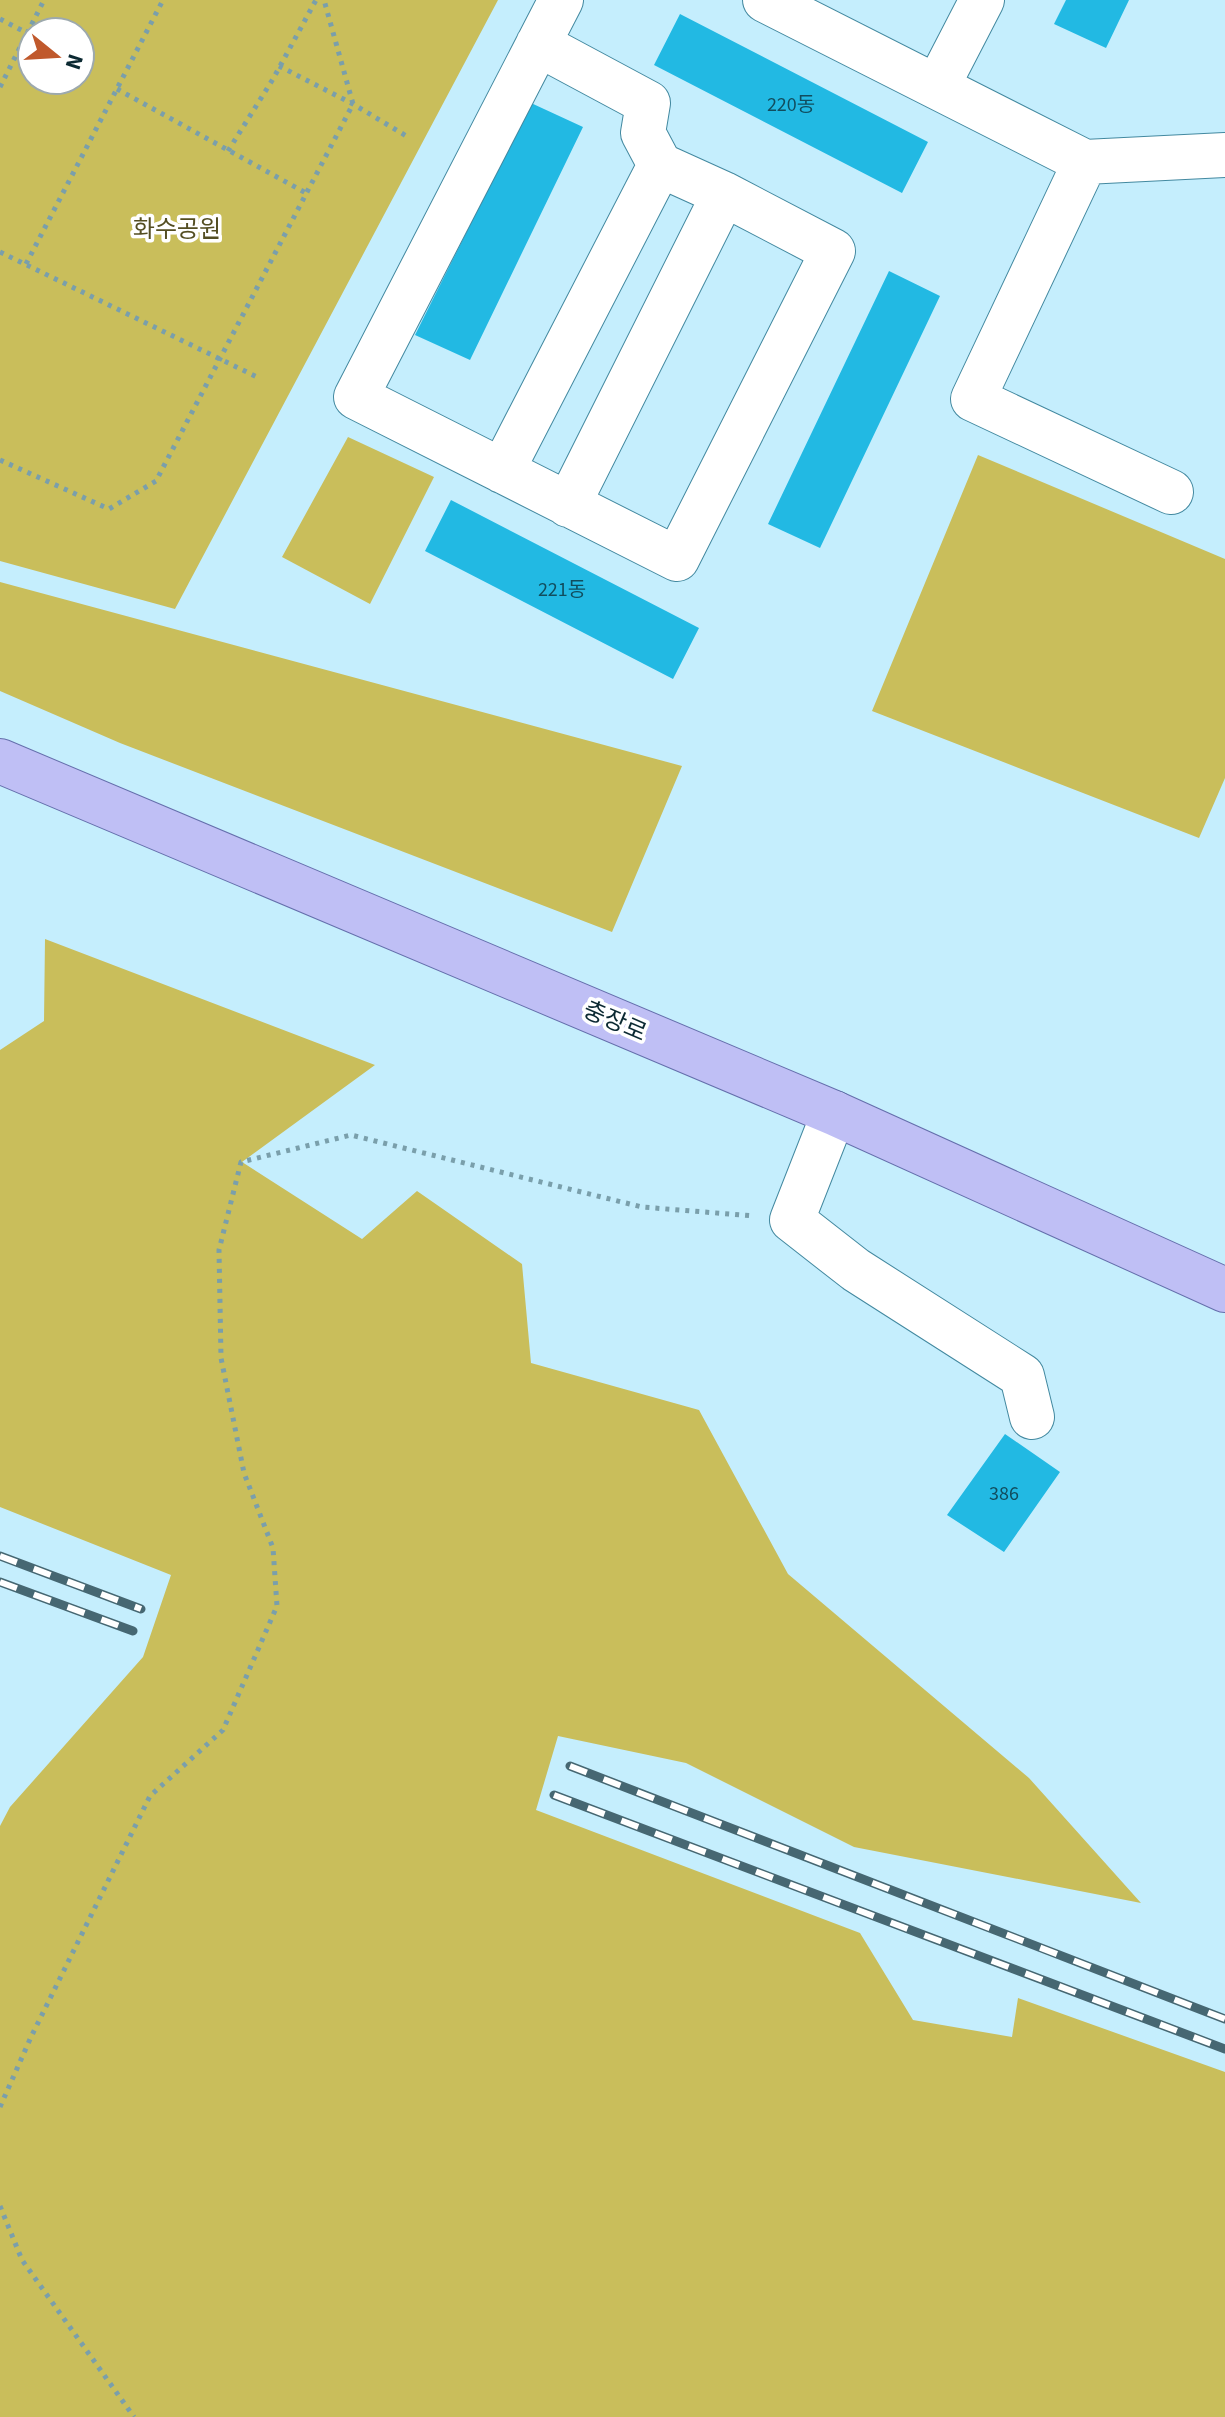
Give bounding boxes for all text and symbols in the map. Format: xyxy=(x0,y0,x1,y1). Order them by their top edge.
north arrow xyxy=(16,16,96,96)
text: N xyxy=(57,50,92,74)
house number: 220동 xyxy=(767,91,815,119)
park label: 화수공원 xyxy=(133,212,221,247)
house number: 221동 xyxy=(538,576,586,604)
street label: 충장로 xyxy=(577,992,652,1051)
house number: 386 xyxy=(989,1480,1019,1508)

